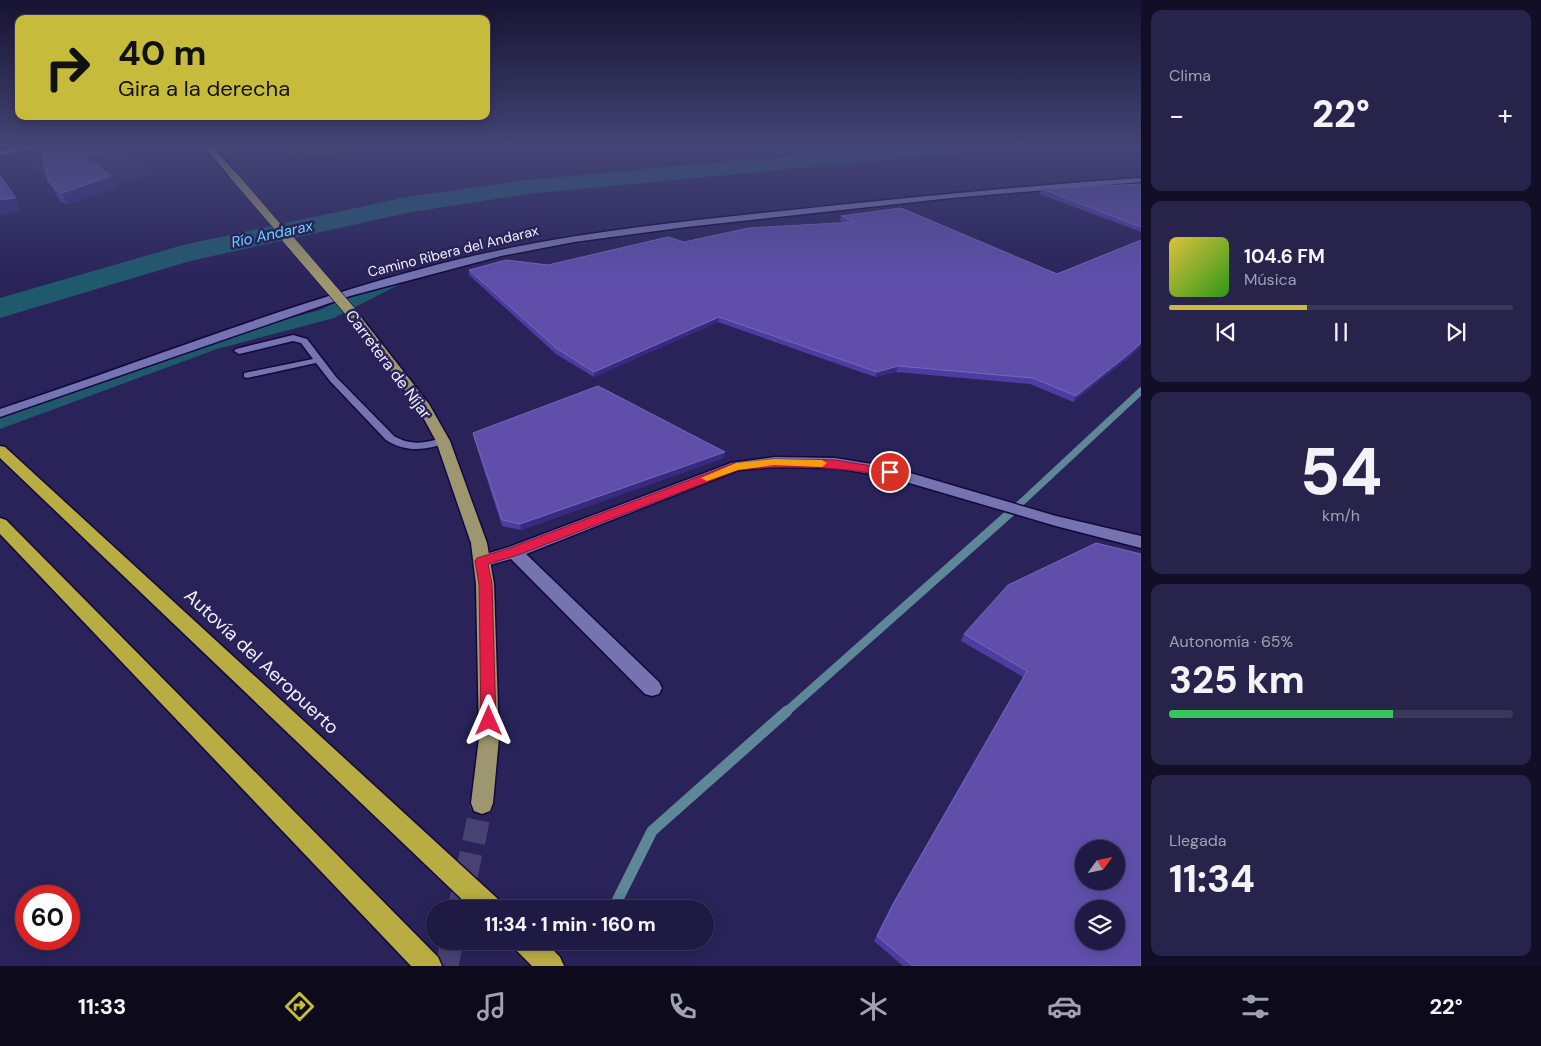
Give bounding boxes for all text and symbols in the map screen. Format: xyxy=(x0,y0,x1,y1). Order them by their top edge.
text: 40 m xyxy=(118,30,207,76)
icon: right xyxy=(35,35,100,100)
text: Clima xyxy=(1169,65,1211,86)
text: Gira a la derecha xyxy=(118,74,290,103)
text: 22° xyxy=(1312,89,1370,139)
text: − xyxy=(1169,97,1184,134)
text: + xyxy=(1498,97,1513,134)
water label: Río Andarax xyxy=(229,215,315,252)
street label: Camino Ribera del Andarax xyxy=(366,221,540,281)
text: 104.6 FM xyxy=(1244,244,1325,269)
text: Música xyxy=(1244,269,1296,290)
street label: Carretera de Níjar xyxy=(341,306,436,423)
icon: previous xyxy=(1212,318,1240,346)
icon: pause xyxy=(1327,318,1355,346)
icon: next xyxy=(1442,318,1470,346)
text: 54 xyxy=(1300,430,1382,514)
pin xyxy=(869,451,911,493)
icon: arrive xyxy=(876,458,904,486)
text: km/h xyxy=(1322,505,1360,526)
street label: Autovía del Aeropuerto xyxy=(179,583,344,740)
text: Autonomía · 65% xyxy=(1169,631,1293,652)
text: 325 km xyxy=(1169,655,1305,705)
position arrow xyxy=(462,694,514,746)
text: Llegada xyxy=(1169,830,1226,851)
north arrow xyxy=(1075,840,1125,890)
map controls xyxy=(1075,840,1125,950)
text: 11:34 xyxy=(1169,854,1255,904)
speed limit sign: 60 xyxy=(15,885,80,950)
button: layers xyxy=(1075,900,1125,950)
text: 11:34 · 1 min · 160 m xyxy=(484,912,656,937)
icon: directions xyxy=(282,989,317,1024)
icon: music xyxy=(474,989,509,1024)
icon: phone xyxy=(665,989,700,1024)
icon: climate xyxy=(856,989,891,1024)
icon: car xyxy=(1047,989,1082,1024)
icon: filters xyxy=(1238,989,1273,1024)
text: 11:33 xyxy=(78,992,126,1021)
text: 22° xyxy=(1429,992,1463,1021)

